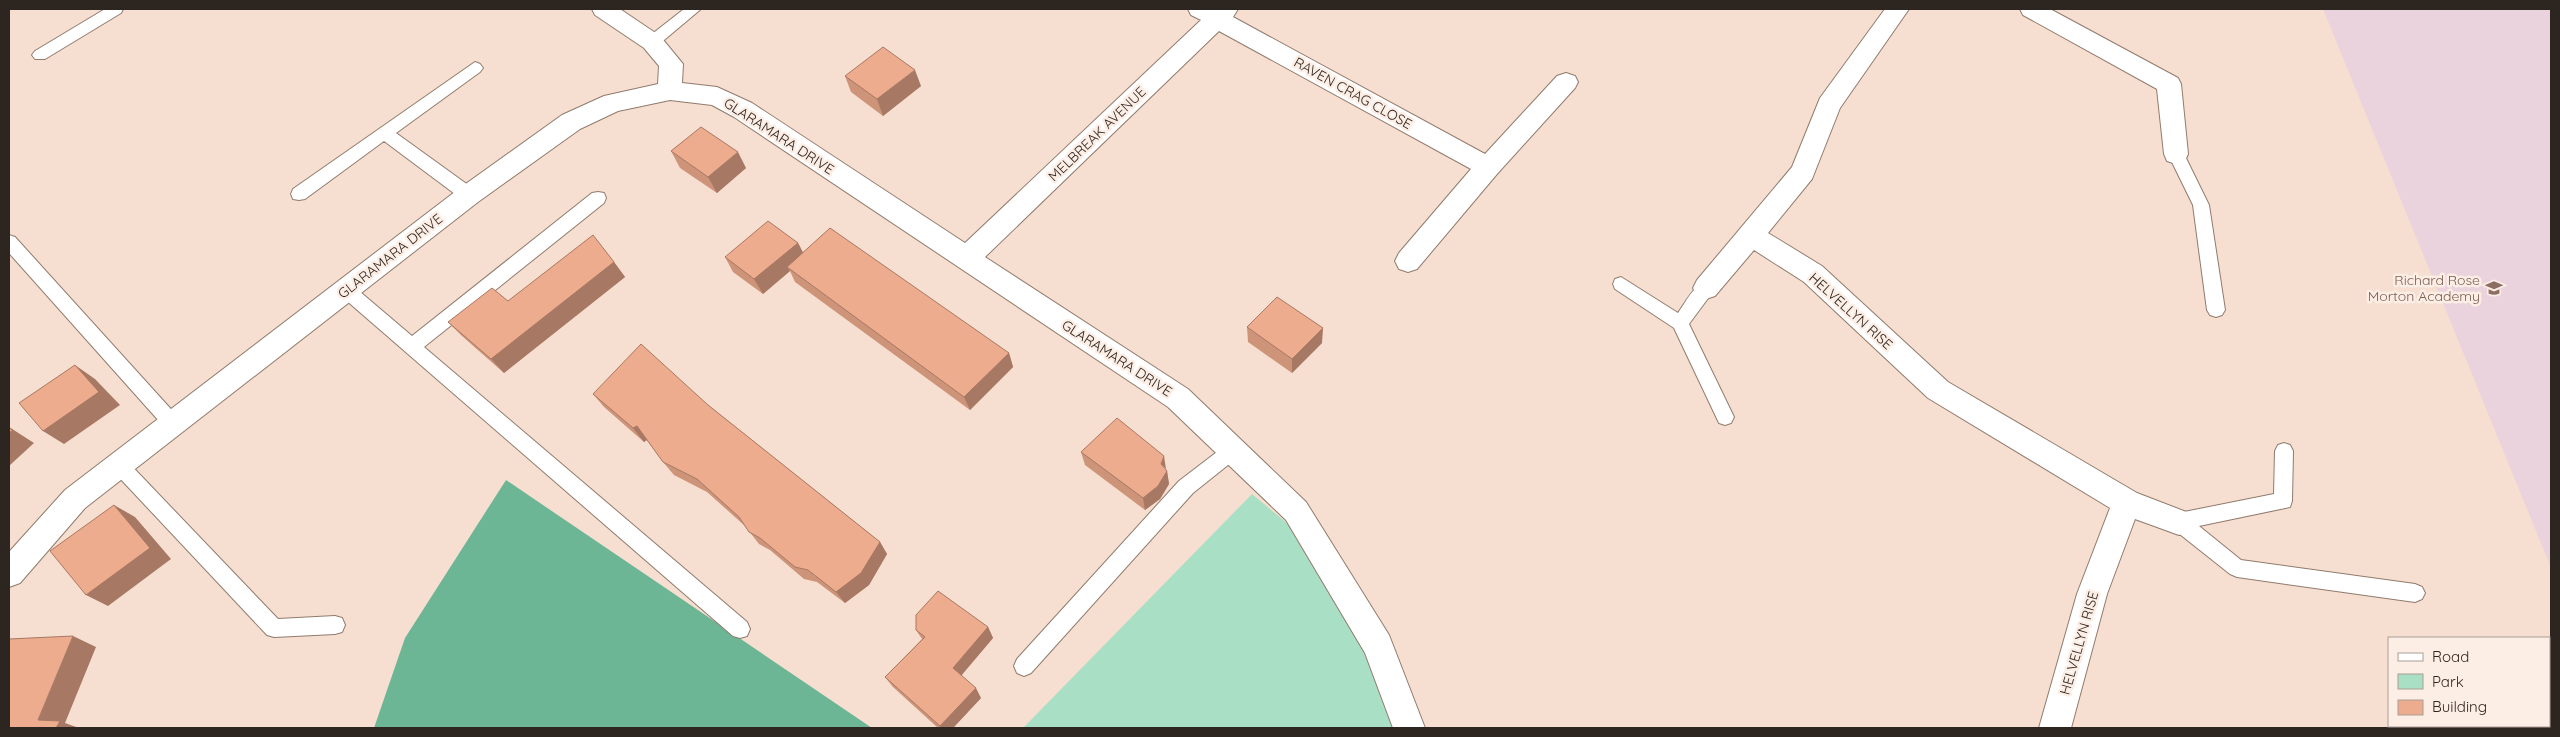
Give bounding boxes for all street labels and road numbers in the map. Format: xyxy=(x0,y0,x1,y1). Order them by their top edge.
street label: RAVEN CRAG CLOSE xyxy=(1291,53,1415,133)
street label: MELBREAK AVENUE xyxy=(1044,83,1150,185)
street label: GLARAMARA DRIVE xyxy=(721,94,838,178)
street label: GLARAMARA DRIVE xyxy=(334,210,446,302)
street label: HELVELLYN RISE xyxy=(1805,269,1897,353)
street label: GLARAMARA DRIVE xyxy=(1059,316,1176,400)
street label: HELVELLYN RISE xyxy=(2056,589,2102,697)

